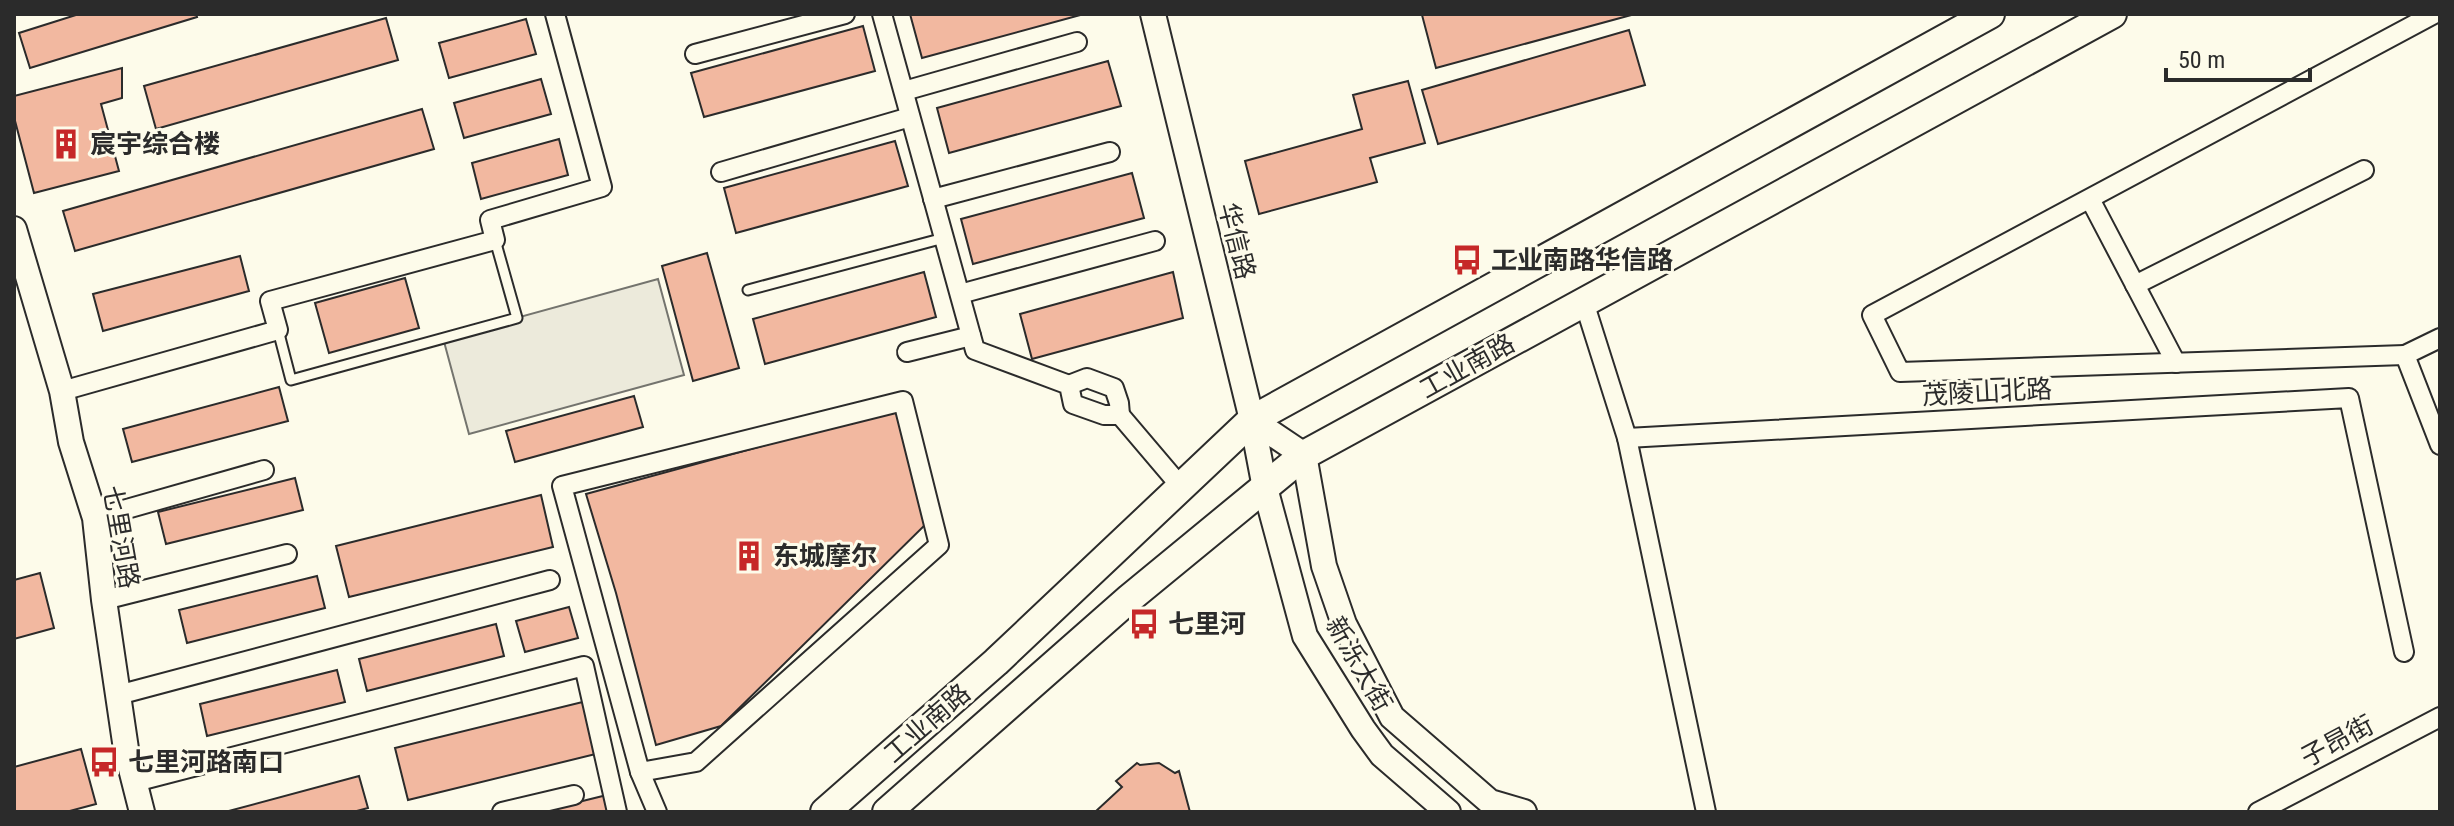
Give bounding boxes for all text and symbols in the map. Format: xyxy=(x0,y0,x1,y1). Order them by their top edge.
scale bar xyxy=(2166,32,2310,82)
text: 50 m xyxy=(2178,46,2225,74)
building icon: 宸宇综合楼 xyxy=(49,127,83,161)
place label: 宸宇综合楼 xyxy=(90,129,220,159)
street label: 华信路 xyxy=(1213,200,1261,282)
bus stop icon: 工业南路华信路 xyxy=(1450,243,1484,277)
place label: 工业南路华信路 xyxy=(1491,245,1673,275)
street label: 工业南路 xyxy=(1414,328,1520,404)
street label: 茂陵山北路 xyxy=(1921,374,2053,410)
street label: 七里河路 xyxy=(97,483,145,591)
building icon: 东城摩尔 xyxy=(732,539,766,573)
place label: 东城摩尔 xyxy=(773,541,877,571)
bus stop icon: 七里河 xyxy=(1127,607,1161,641)
place label: 七里河 xyxy=(1168,609,1246,639)
street label: 新泺大街 xyxy=(1320,611,1398,717)
street label: 工业南路 xyxy=(878,678,976,768)
street label: 子昂街 xyxy=(2296,709,2378,773)
bus stop icon: 七里河路南口 xyxy=(87,745,121,779)
place label: 七里河路南口 xyxy=(128,747,284,777)

